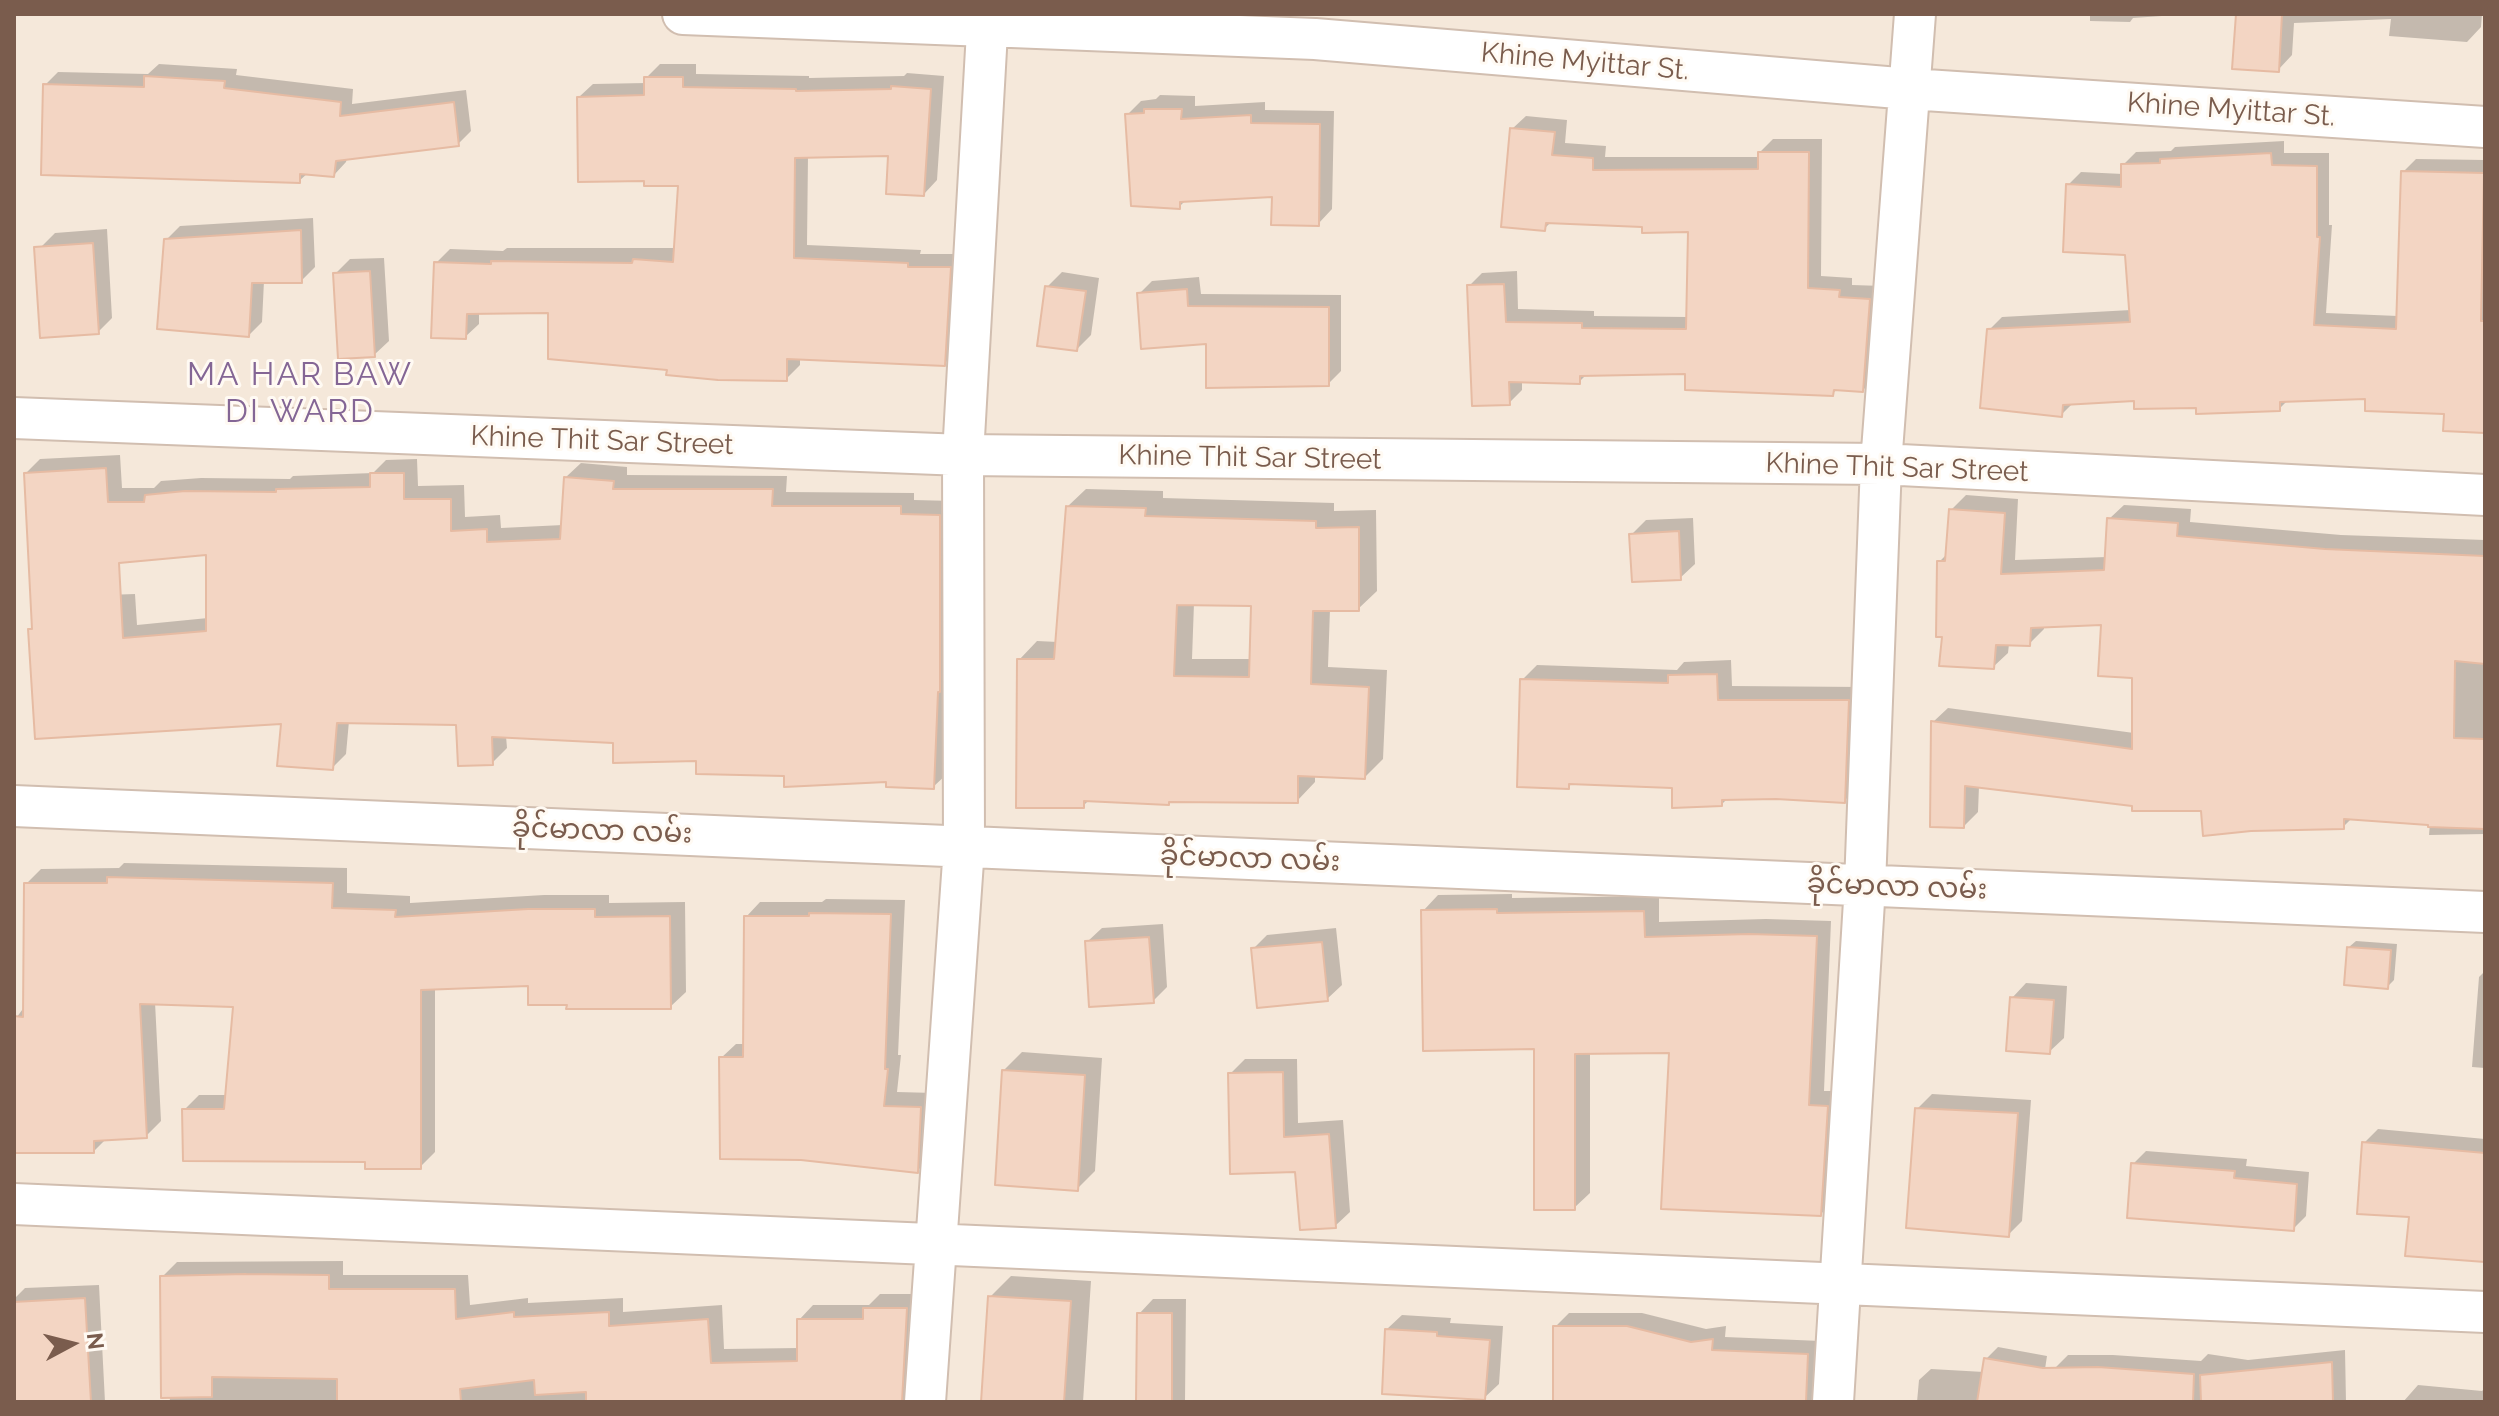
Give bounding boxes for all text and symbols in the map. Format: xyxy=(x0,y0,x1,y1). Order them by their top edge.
street label: Khine Myittar St. xyxy=(1480,36,1690,88)
street label: Khine Myittar St. xyxy=(2126,86,2336,134)
district label: MA HAR BAW DI WARD xyxy=(187,356,413,431)
street label: Khine Thit Sar Street xyxy=(470,420,734,462)
street label: Khine Thit Sar Street xyxy=(1118,439,1382,477)
street label: Khine Thit Sar Street xyxy=(1765,447,2029,489)
street label: ခိုင်မာလာ လမ်း xyxy=(511,811,693,851)
street label: ခိုင်မာလာ လမ်း xyxy=(1159,839,1341,879)
street label: ခိုင်မာလာ လမ်း xyxy=(1806,867,1988,907)
north arrow xyxy=(32,1304,112,1384)
text: N xyxy=(82,1331,110,1351)

